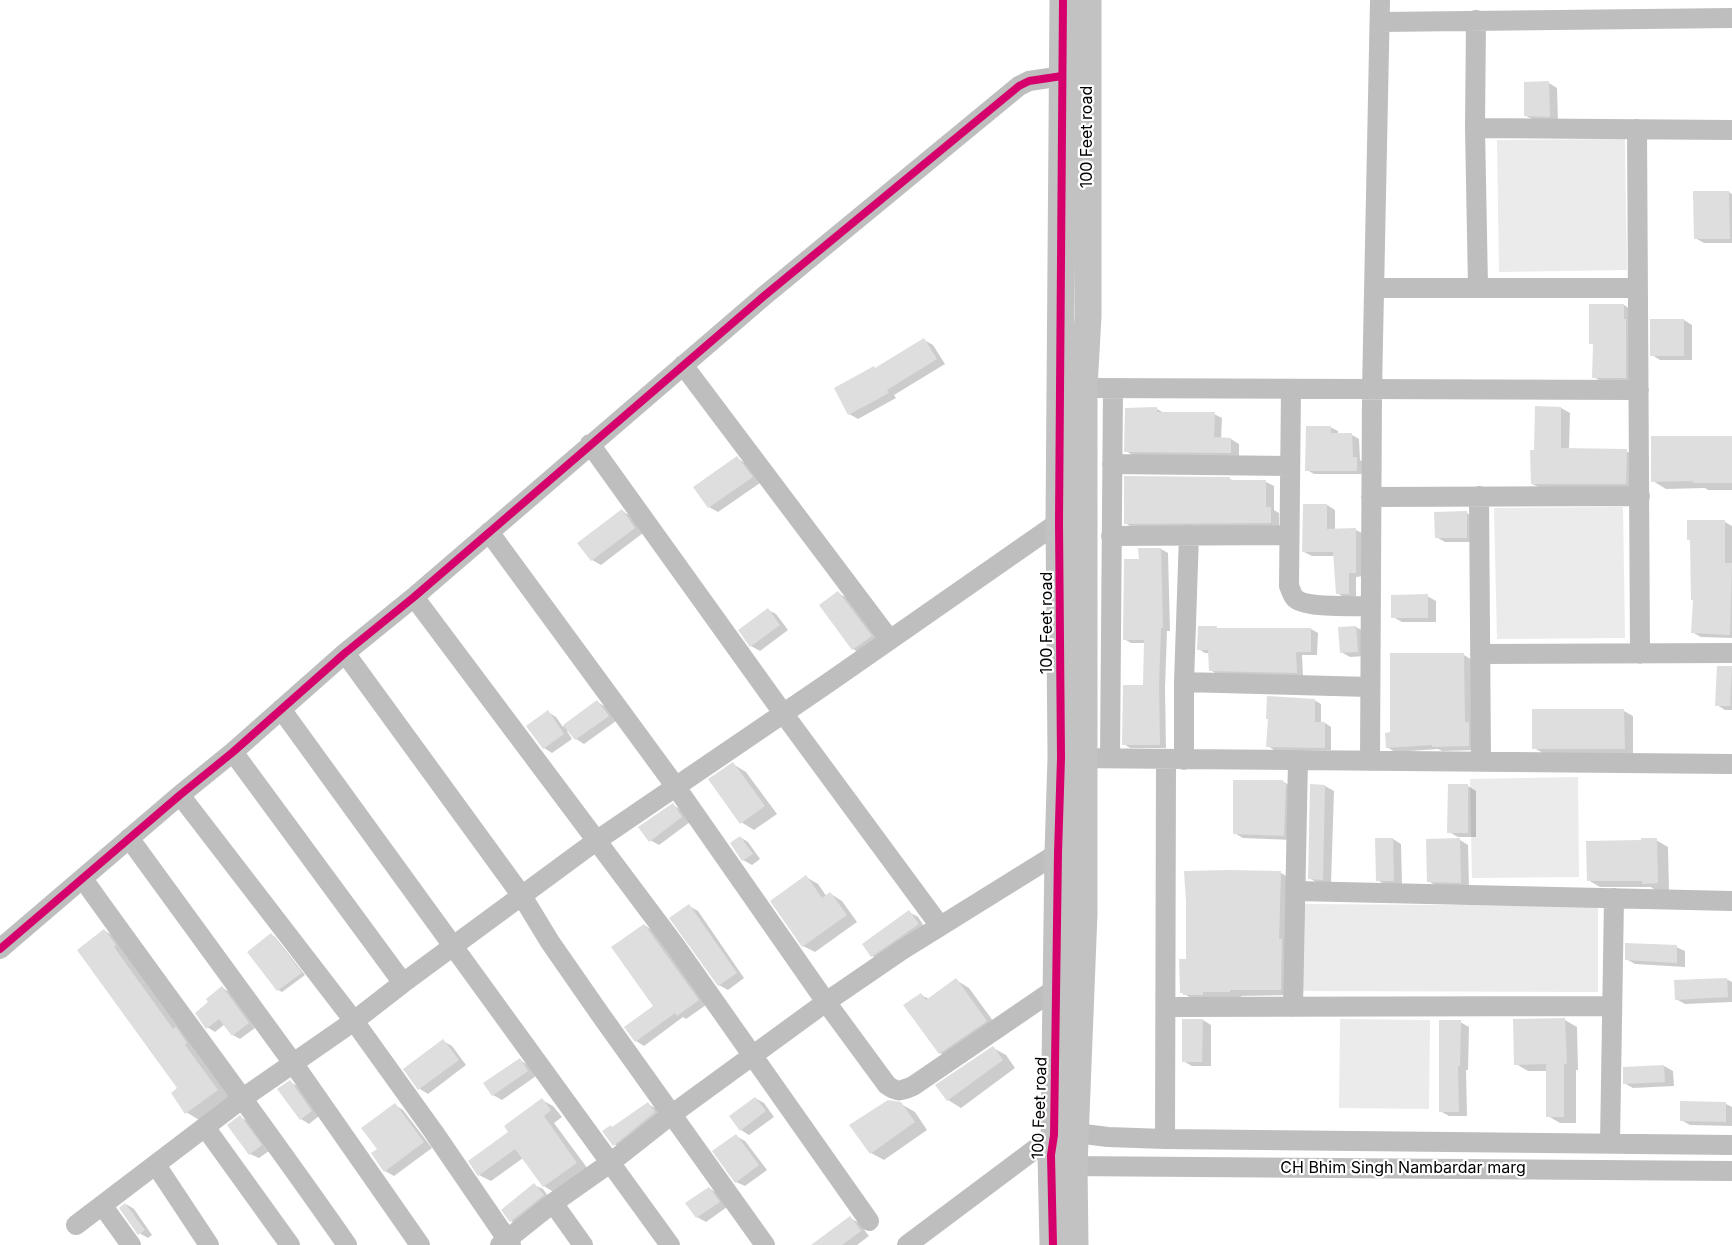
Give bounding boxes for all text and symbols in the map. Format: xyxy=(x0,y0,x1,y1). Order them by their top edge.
street label: 100 Feet road xyxy=(1077,86,1097,188)
street label: 100 Feet road xyxy=(1037,572,1057,674)
street label: 100 Feet road xyxy=(1029,1056,1051,1160)
street label: CH Bhim Singh Nambardar marg xyxy=(1280,1158,1526,1178)

